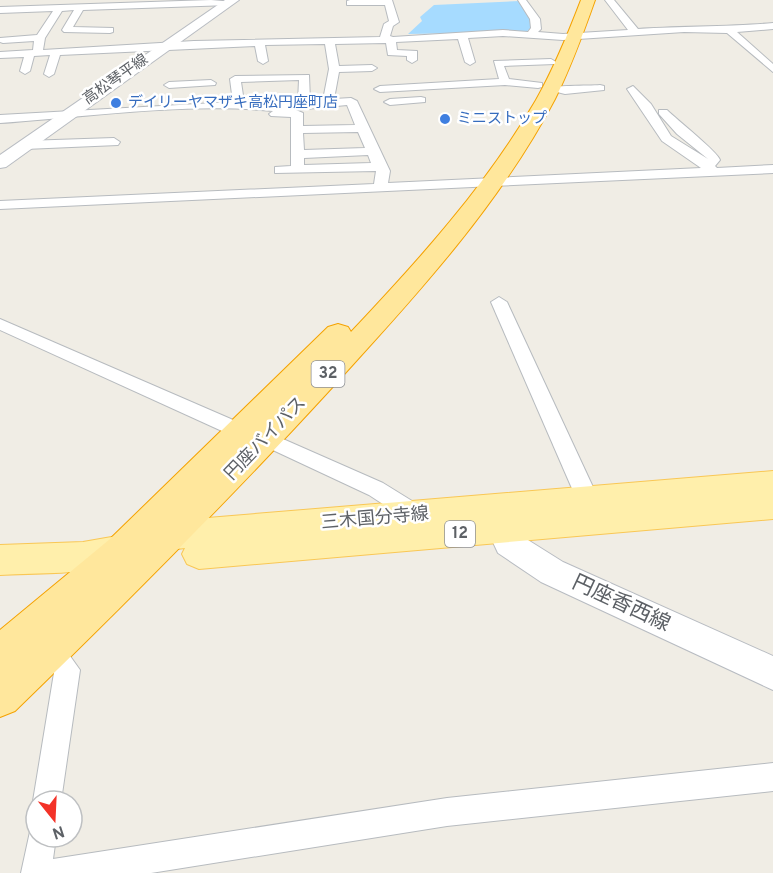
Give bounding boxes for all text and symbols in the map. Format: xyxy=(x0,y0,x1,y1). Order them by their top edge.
street label: 高松琴平線 xyxy=(80,51,152,109)
place label: デイリーヤマザキ高松円座町店 xyxy=(128,94,338,113)
marker: デイリーヤマザキ高松円座町店 xyxy=(109,96,123,110)
place label: ミニストップ xyxy=(457,110,547,129)
marker: ミニストップ xyxy=(438,112,452,126)
road number: 32 xyxy=(312,361,344,387)
street label: 円座バイパス xyxy=(220,392,312,486)
street label: 三木国分寺線 xyxy=(320,503,430,535)
road number: 12 xyxy=(445,521,475,547)
street label: 円座香西線 xyxy=(568,570,674,638)
north arrow xyxy=(24,789,84,849)
text: N xyxy=(49,820,67,843)

